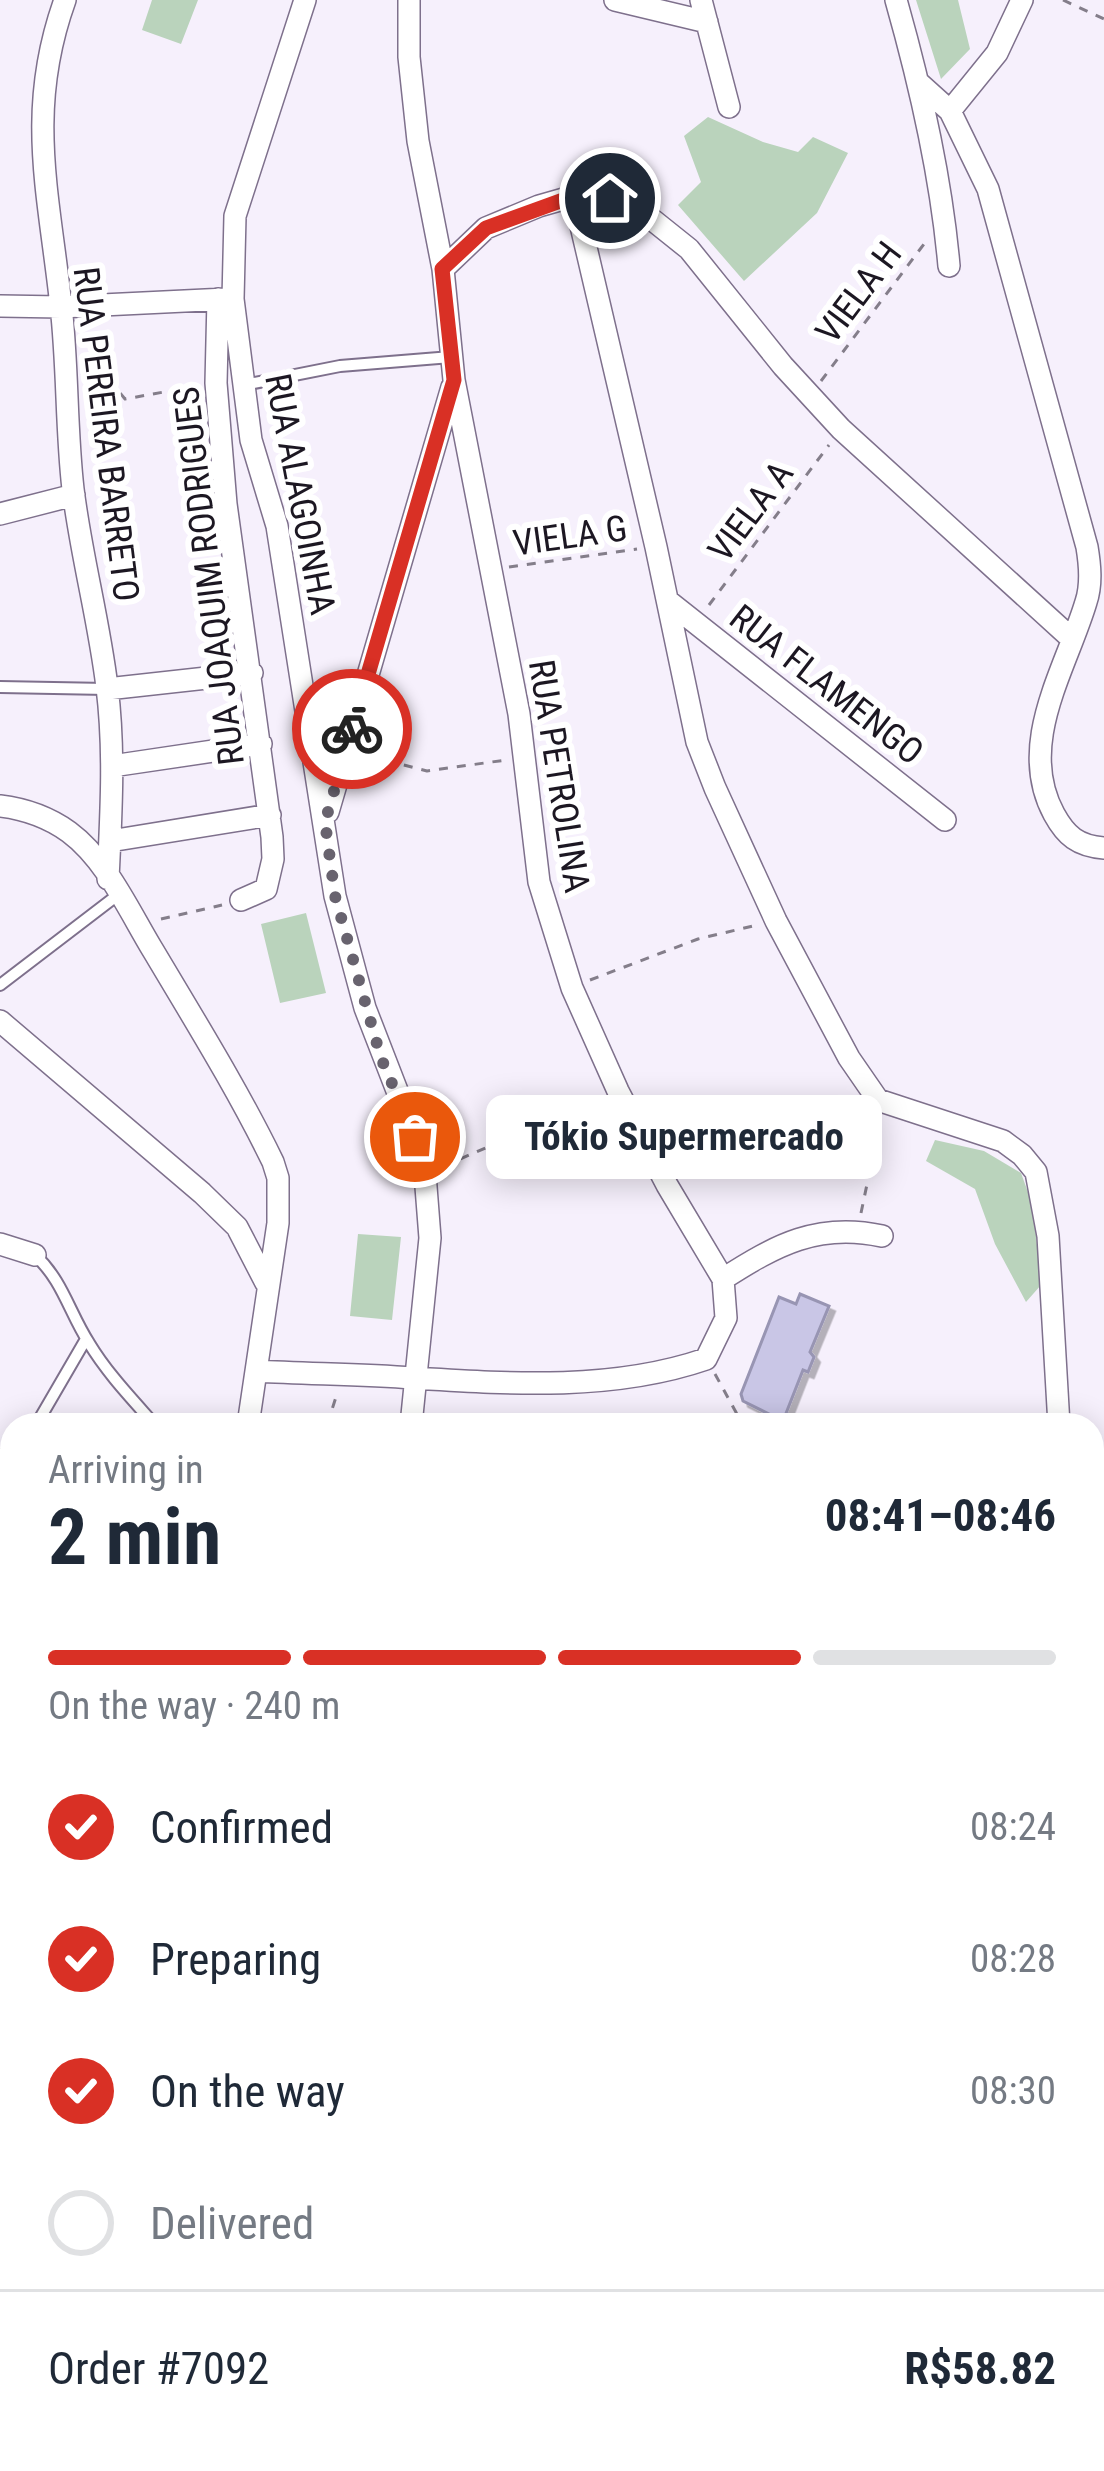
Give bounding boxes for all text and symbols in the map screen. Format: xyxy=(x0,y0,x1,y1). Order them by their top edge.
pin xyxy=(559,147,661,249)
icon: home xyxy=(577,165,643,231)
street label: VIELA H xyxy=(807,234,910,352)
street label: RUA PEREIRA BARRETO xyxy=(65,264,147,604)
street label: RUA ALAGOINHA xyxy=(256,370,344,618)
street label: RUA JOAQUIM RODRIGUES xyxy=(165,384,253,767)
street label: VIELA A xyxy=(700,453,802,570)
street label: VIELA G xyxy=(510,507,630,565)
street label: RUA FLAMENGO xyxy=(721,596,931,773)
street label: RUA PETROLINA xyxy=(520,657,598,896)
courier xyxy=(292,669,412,789)
icon: bike xyxy=(319,696,385,762)
pin xyxy=(364,1086,466,1188)
callout: Tókio Supermercado xyxy=(487,1095,883,1179)
icon: bag xyxy=(382,1104,448,1170)
text: Tókio Supermercado xyxy=(524,1114,844,1160)
text: Arriving in xyxy=(48,1447,204,1493)
text: 08:41–08:46 xyxy=(825,1489,1056,1542)
text: 2 min xyxy=(48,1492,221,1583)
text: On the way · 240 m xyxy=(48,1683,340,1729)
icon: check xyxy=(48,1794,114,1860)
text: Confirmed xyxy=(150,1801,333,1854)
text: 08:24 xyxy=(970,1804,1056,1850)
icon: check xyxy=(48,1926,114,1992)
text: Preparing xyxy=(150,1933,321,1986)
text: 08:28 xyxy=(970,1936,1056,1982)
icon: check xyxy=(48,2058,114,2124)
text: On the way xyxy=(150,2065,345,2118)
text: 08:30 xyxy=(970,2068,1056,2114)
text: Delivered xyxy=(150,2197,314,2250)
text: Order #7092 xyxy=(48,2342,269,2395)
text: R$58.82 xyxy=(904,2342,1056,2395)

